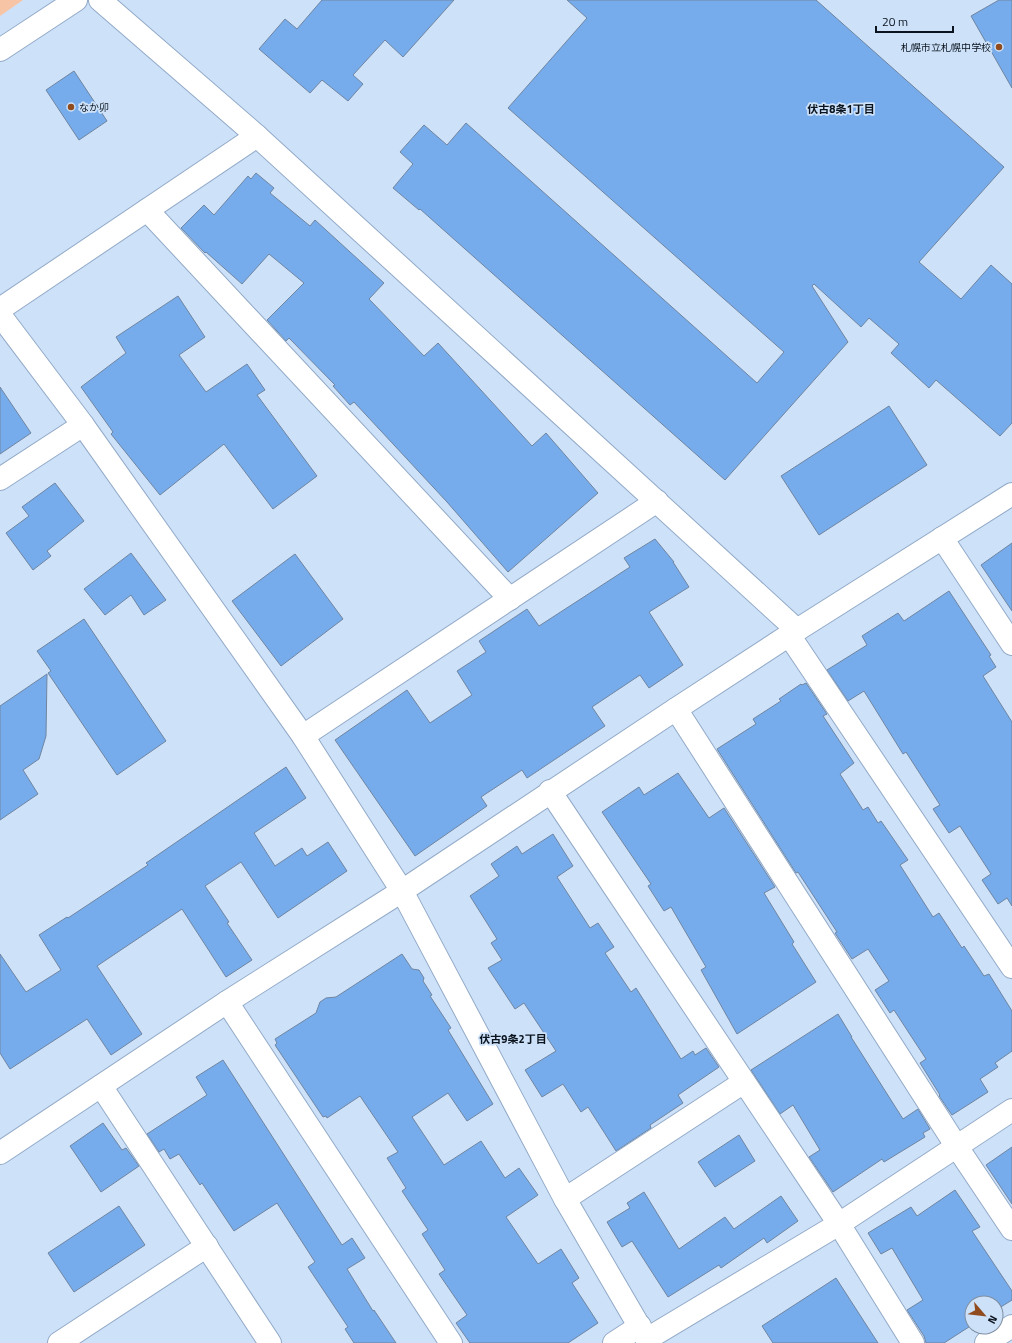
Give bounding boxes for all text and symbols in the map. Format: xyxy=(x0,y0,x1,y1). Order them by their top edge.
scale bar xyxy=(876,8,953,34)
text: 20 m xyxy=(882,12,908,31)
place label: 札幌市立札幌中学校 xyxy=(901,40,991,55)
marker: 札幌市立札幌中学校 xyxy=(994,42,1004,52)
place label: なか卯 xyxy=(79,100,109,115)
district label: 伏古8条1丁目 xyxy=(807,101,875,117)
marker: なか卯 xyxy=(66,102,76,112)
district label: 伏古9条2丁目 xyxy=(479,1031,547,1047)
north arrow xyxy=(964,1295,1004,1335)
text: N xyxy=(984,1313,1002,1327)

